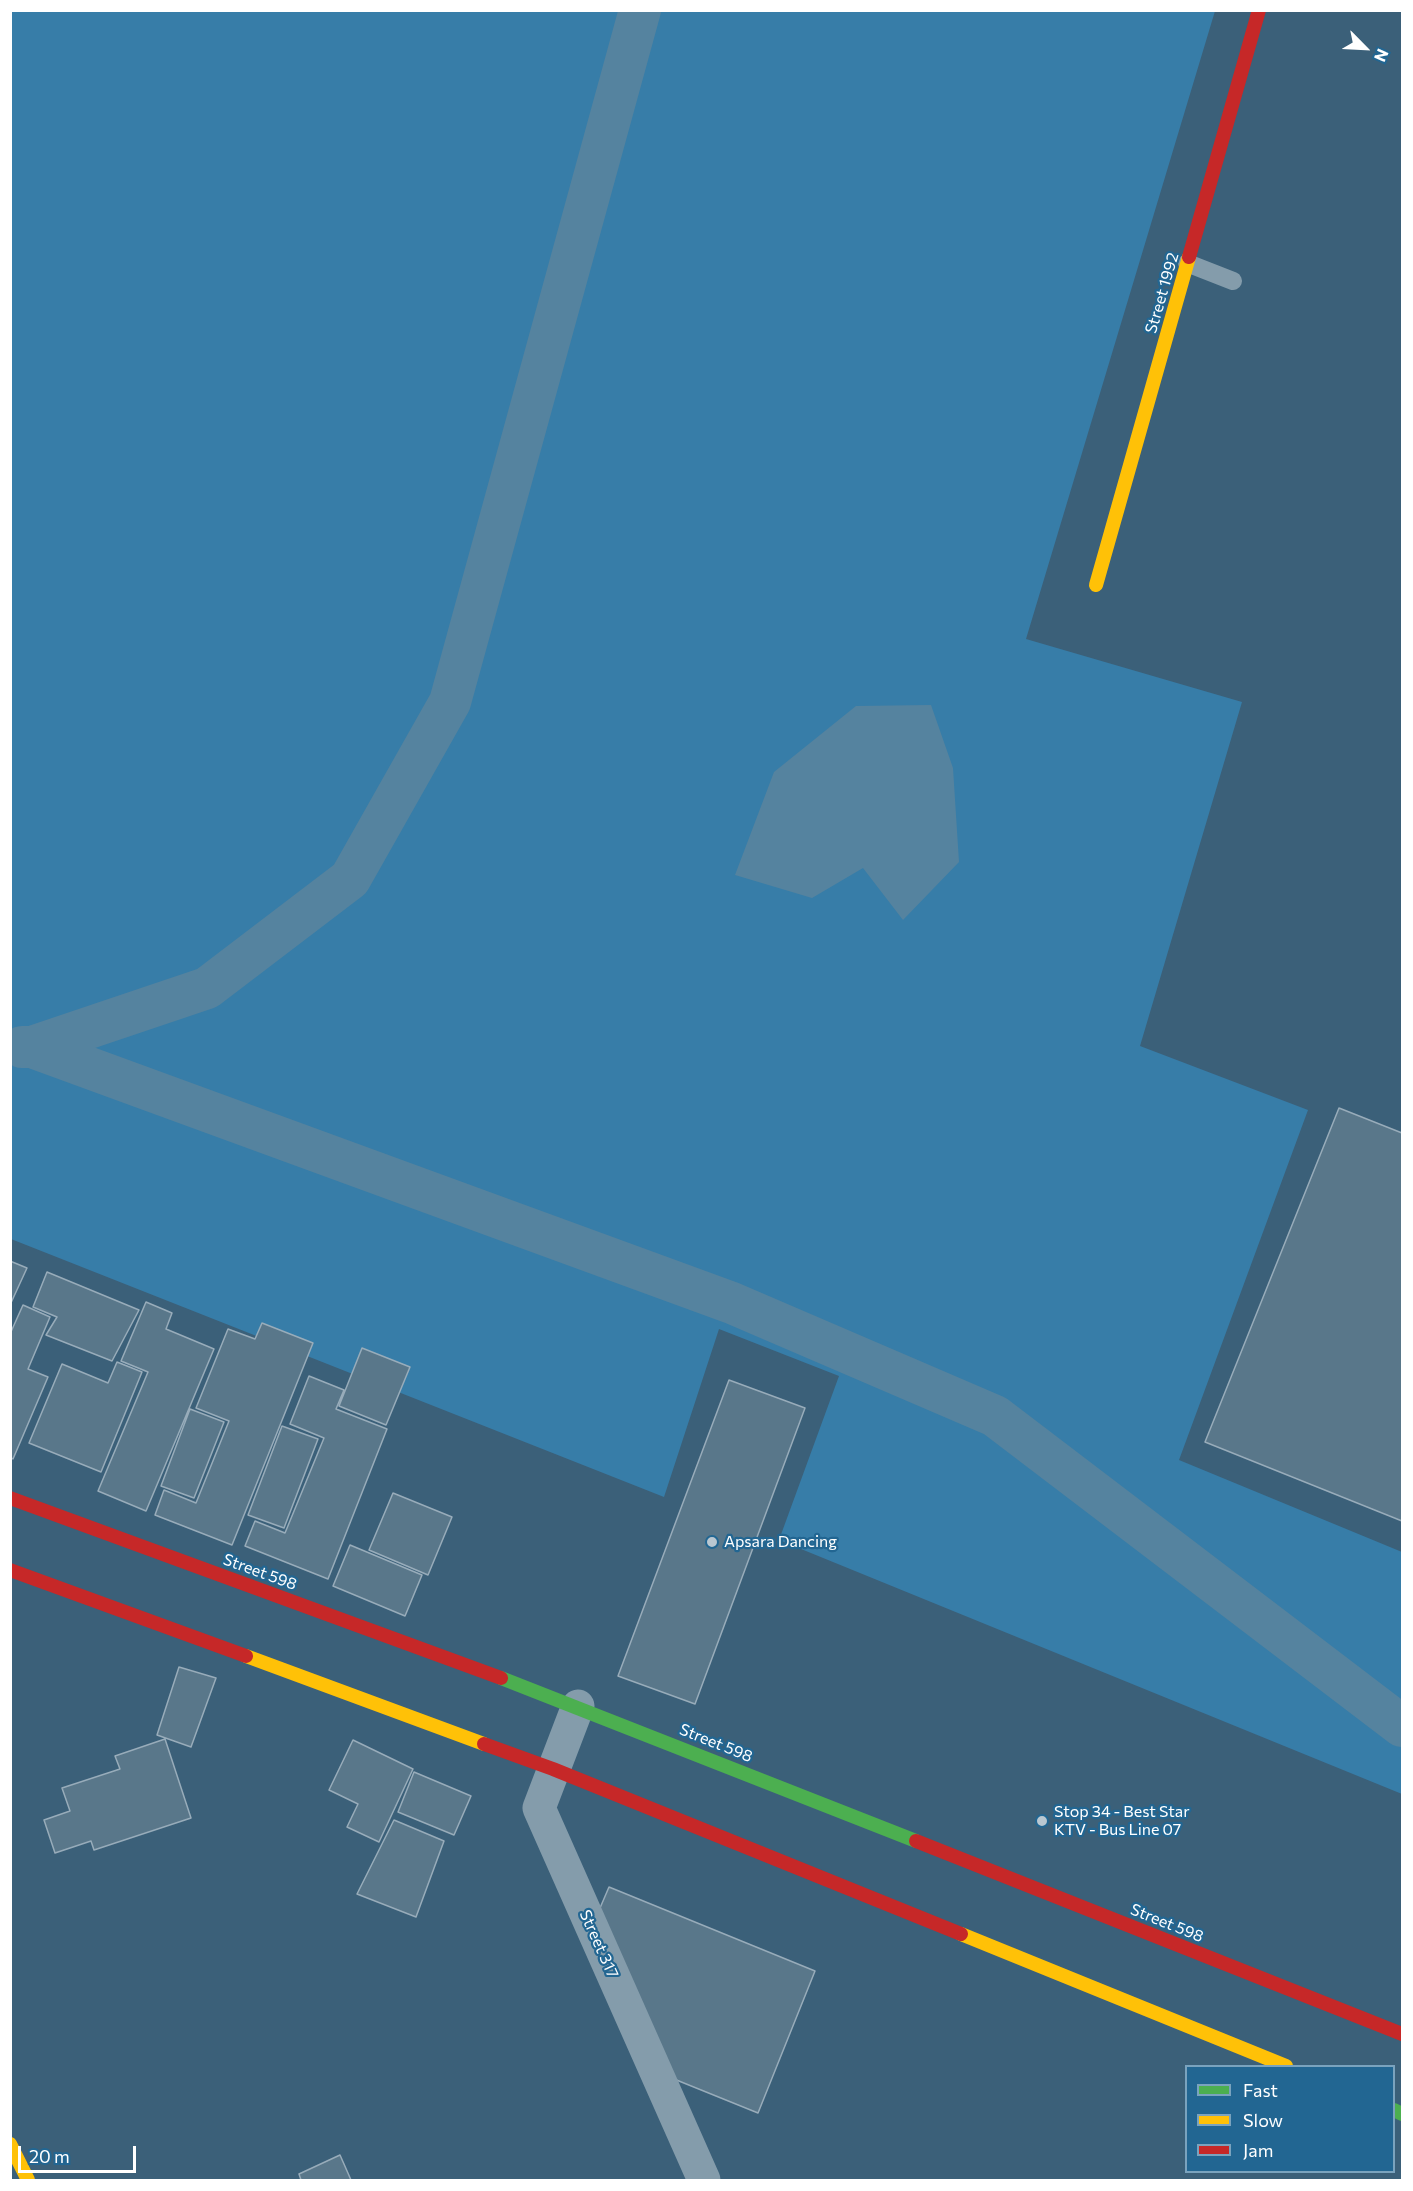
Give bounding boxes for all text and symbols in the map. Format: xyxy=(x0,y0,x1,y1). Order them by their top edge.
north arrow xyxy=(1335,18,1395,78)
text: N xyxy=(1371,46,1393,65)
street label: Street 1992 xyxy=(1141,250,1183,336)
place label: Apsara Dancing xyxy=(724,1532,837,1552)
marker: Apsara Dancing xyxy=(705,1535,719,1549)
street label: Street 598 xyxy=(221,1550,299,1594)
street label: Street 598 xyxy=(677,1720,755,1766)
place label: Stop 34 - Best Star KTV - Bus Line 07 xyxy=(1054,1802,1190,1840)
marker: Stop 34 - Best Star KTV - Bus Line 07 xyxy=(1035,1814,1049,1828)
street label: Street 598 xyxy=(1128,1900,1206,1946)
street label: Street 317 xyxy=(575,1907,623,1981)
legend xyxy=(1185,2065,1395,2173)
text: Fast xyxy=(1243,2079,1278,2101)
text: Slow xyxy=(1243,2109,1283,2131)
scale bar xyxy=(21,2134,140,2172)
text: Jam xyxy=(1243,2139,1273,2161)
text: 20 m xyxy=(29,2145,70,2167)

